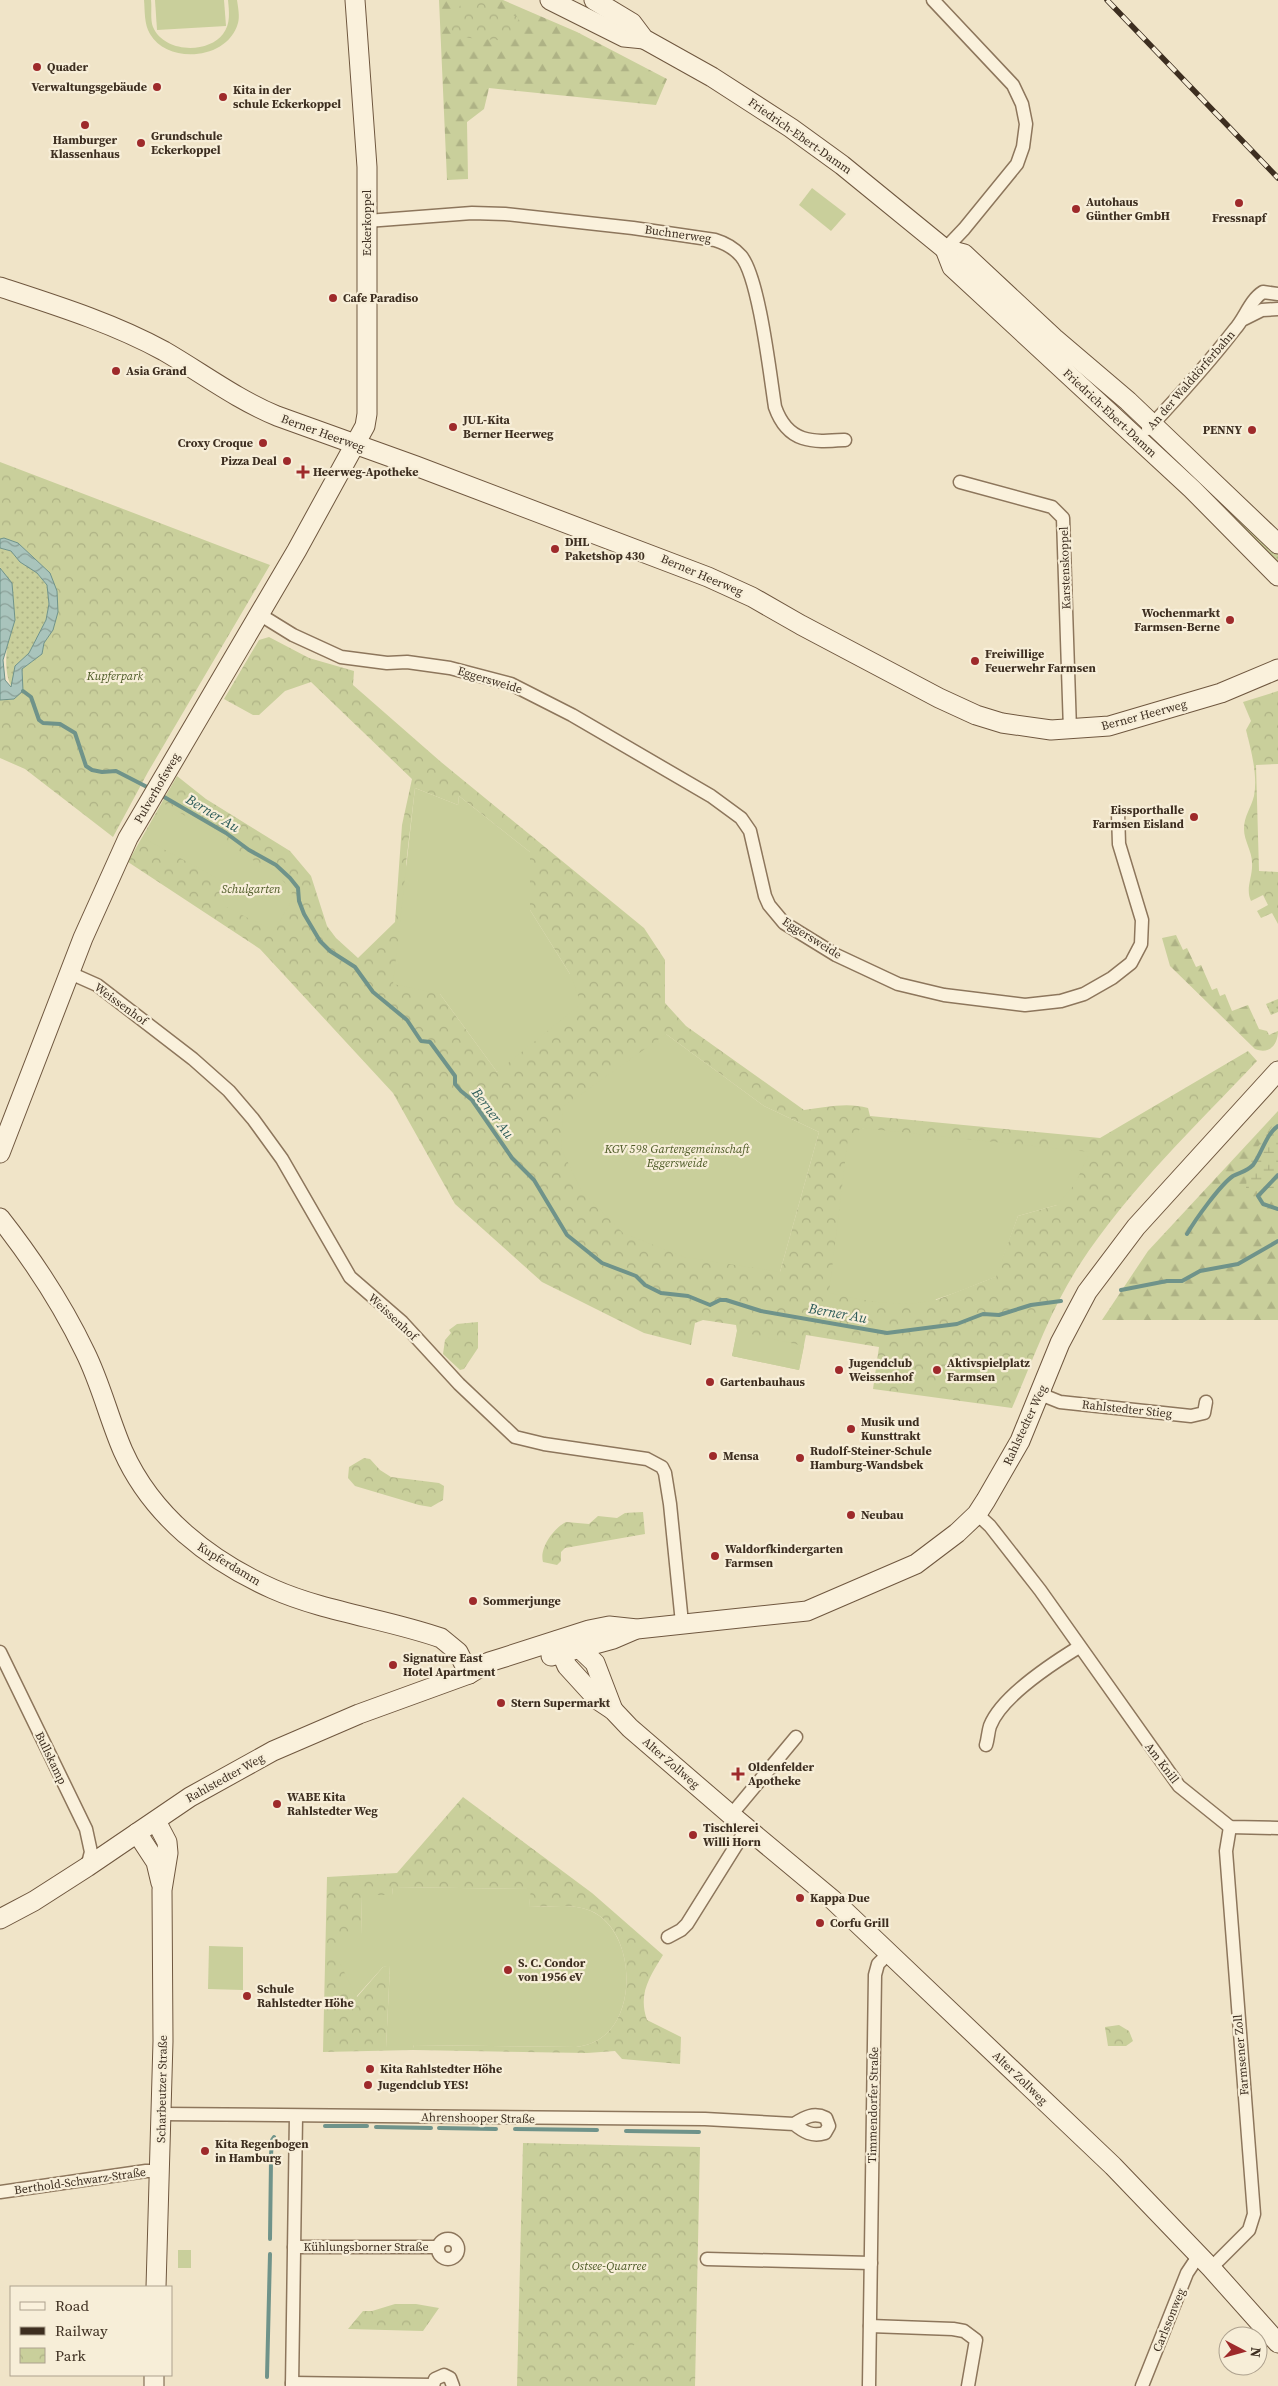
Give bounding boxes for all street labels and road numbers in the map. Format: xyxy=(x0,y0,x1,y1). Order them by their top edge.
street label: Friedrich-Ebert-Damm xyxy=(745,94,855,178)
street label: Eckerkoppel xyxy=(359,189,375,256)
street label: Buchnerweg xyxy=(644,221,712,247)
street label: An der Walddörferbahn xyxy=(1143,327,1239,433)
street label: Friedrich-Ebert-Damm xyxy=(1060,365,1161,461)
street label: Berner Heerweg xyxy=(279,410,367,456)
street label: Karstenskoppel xyxy=(1056,526,1074,610)
street label: Berner Heerweg xyxy=(658,550,746,600)
street label: Eggersweide xyxy=(456,663,524,697)
street label: Berner Heerweg xyxy=(1099,696,1189,734)
street label: Pulverhofsweg xyxy=(130,750,184,826)
street label: Eggersweide xyxy=(779,913,845,963)
street label: Weissenhof xyxy=(91,979,152,1030)
street label: Weissenhof xyxy=(365,1290,422,1345)
street label: Rahlstedter Weg xyxy=(999,1382,1051,1468)
street label: Rahlstedter Stieg xyxy=(1081,1396,1173,1422)
street label: Kupferdamm xyxy=(194,1539,264,1589)
street label: Bullskamp xyxy=(31,1729,71,1787)
street label: Alter Zollweg xyxy=(639,1734,703,1792)
street label: Am Knill xyxy=(1141,1739,1183,1787)
street label: Rahlstedter Weg xyxy=(183,1750,267,1806)
street label: Farmsener Zoll xyxy=(1229,2013,1253,2096)
street label: Scharbeutzer Straße xyxy=(153,2035,171,2143)
street label: Timmendorfer Straße xyxy=(864,2047,882,2163)
street label: Alter Zollweg xyxy=(989,2048,1051,2108)
street label: Ahrenshooper Straße xyxy=(421,2109,535,2127)
street label: Berthold-Schwarz-Straße xyxy=(13,2164,147,2198)
street label: Kühlungsborner Straße xyxy=(303,2239,429,2255)
street label: Carlssonweg xyxy=(1149,2286,1189,2354)

